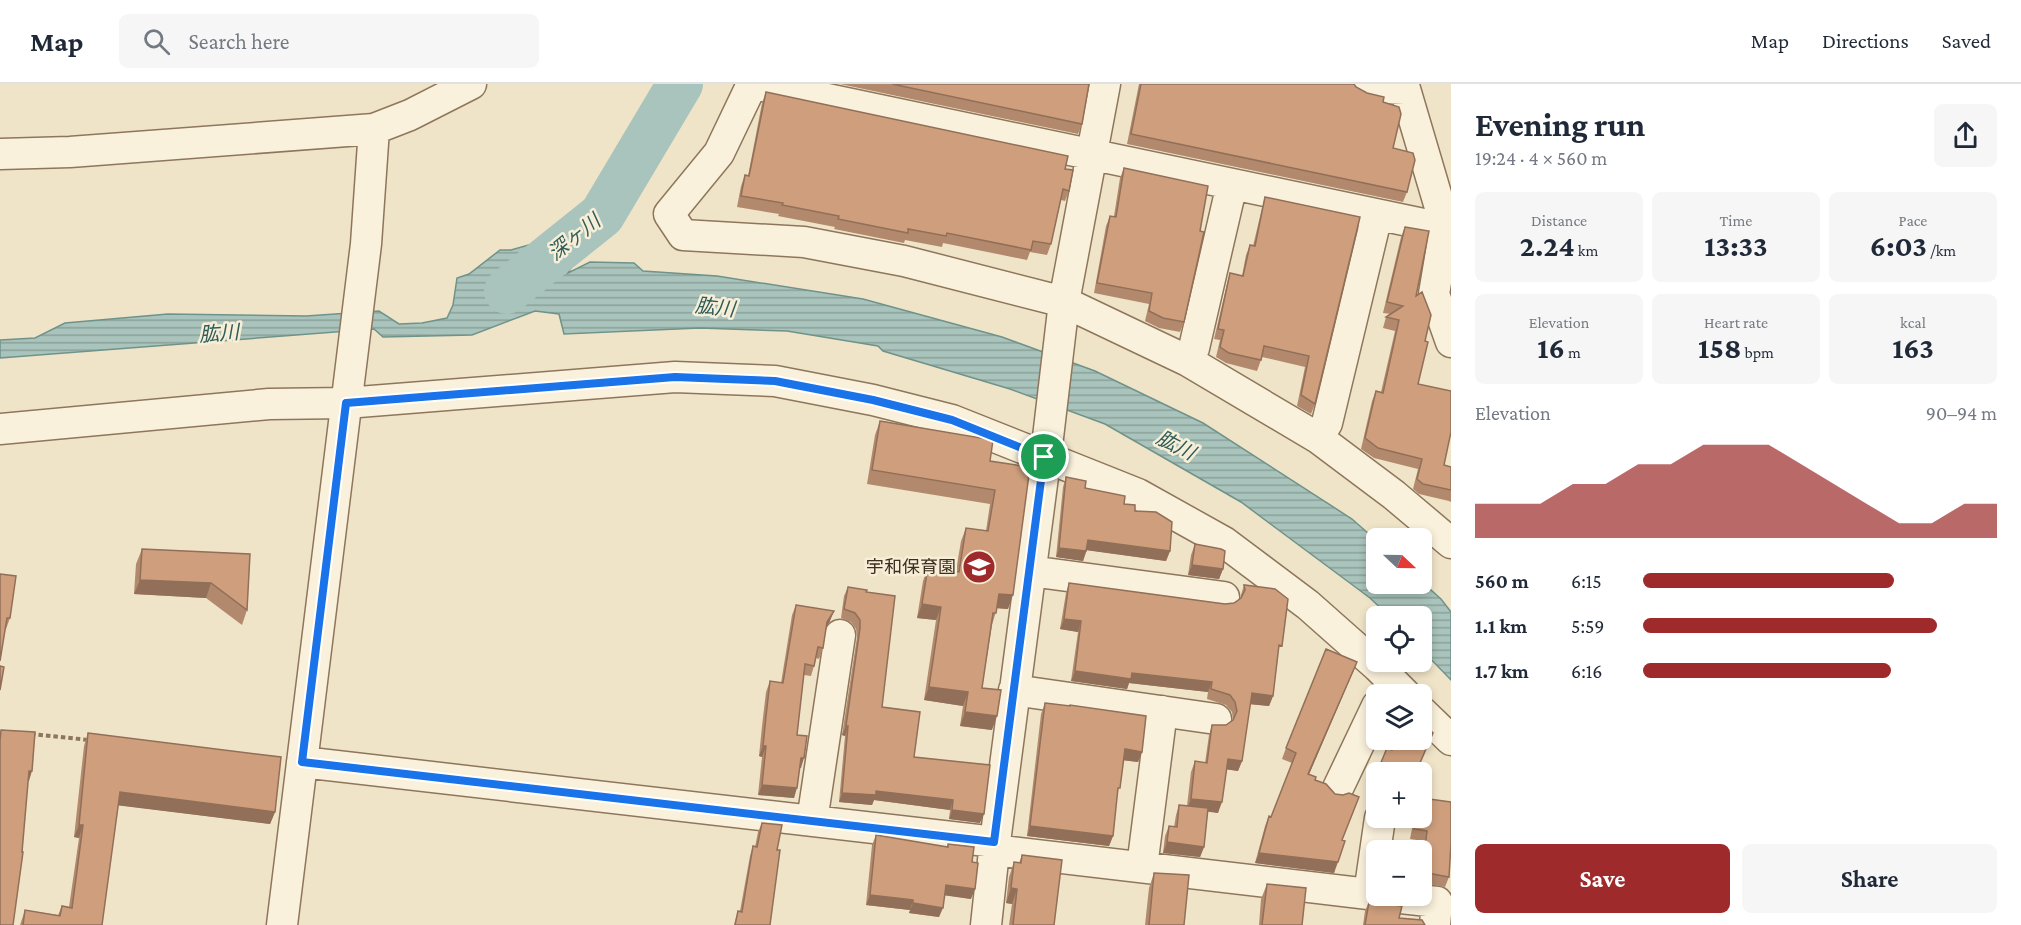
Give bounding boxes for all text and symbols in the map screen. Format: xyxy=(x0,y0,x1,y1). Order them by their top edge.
search box xyxy=(119,14,539,68)
icon: search xyxy=(140,25,173,58)
text: Map xyxy=(30,26,83,57)
text: Search here xyxy=(188,29,289,54)
text: Map xyxy=(1751,29,1789,53)
text: Directions xyxy=(1822,29,1909,53)
text: Saved xyxy=(1942,29,1991,53)
button: share xyxy=(1934,104,1997,167)
text: Evening run xyxy=(1475,106,1645,143)
text: 19:24 · 4 × 560 m xyxy=(1475,147,1607,169)
water label: 深ヶ川 xyxy=(544,208,606,264)
text: Distance xyxy=(1531,212,1587,229)
text: Time xyxy=(1720,212,1752,229)
text: Pace xyxy=(1899,212,1927,229)
text: 2.24 xyxy=(1520,229,1575,262)
text: 13:33 xyxy=(1704,229,1768,262)
text: 6:03 xyxy=(1870,229,1927,262)
text: km xyxy=(1575,242,1598,259)
text: /km xyxy=(1927,242,1956,259)
water label: 肱川 xyxy=(694,294,738,320)
text: Elevation xyxy=(1529,314,1589,331)
text: Heart rate xyxy=(1704,314,1768,331)
text: kcal xyxy=(1900,314,1926,331)
water label: 肱川 xyxy=(198,320,242,345)
text: 16 xyxy=(1537,331,1565,364)
text: 158 xyxy=(1698,331,1741,364)
text: 163 xyxy=(1892,331,1934,364)
text: m xyxy=(1565,344,1581,361)
text: bpm xyxy=(1741,344,1774,361)
text: Elevation xyxy=(1475,402,1551,424)
text: 90–94 m xyxy=(1926,402,1997,424)
water label: 肱川 xyxy=(1153,426,1201,465)
pin xyxy=(1018,431,1069,482)
icon: arrive xyxy=(1027,440,1060,473)
north arrow xyxy=(1366,528,1432,594)
map controls xyxy=(1366,528,1432,906)
school or university icon: 宇和保育園 xyxy=(961,549,997,585)
place label: 宇和保育園 xyxy=(866,557,956,577)
text: 560 m xyxy=(1475,570,1529,592)
text: 6:15 xyxy=(1571,570,1602,592)
button: locate xyxy=(1366,606,1432,672)
text: 1.1 km xyxy=(1475,615,1527,637)
text: 5:59 xyxy=(1571,615,1604,637)
text: 1.7 km xyxy=(1475,660,1529,682)
text: 6:16 xyxy=(1571,660,1603,682)
button: layers xyxy=(1366,684,1432,750)
button: + xyxy=(1366,762,1432,828)
button: − xyxy=(1366,840,1432,906)
button: Save xyxy=(1475,844,1730,913)
button: Share xyxy=(1742,844,1997,913)

